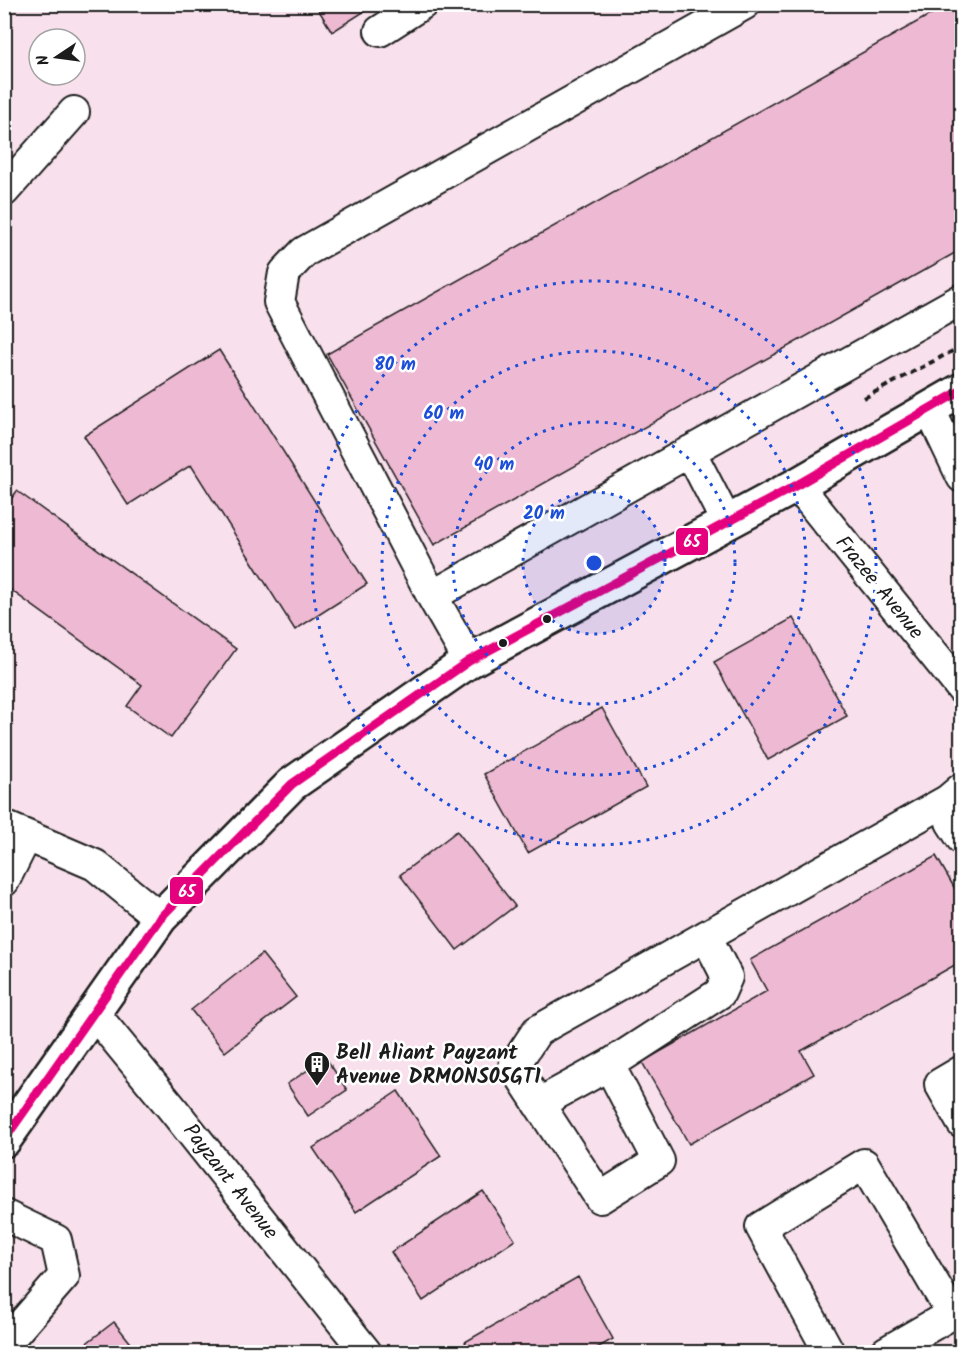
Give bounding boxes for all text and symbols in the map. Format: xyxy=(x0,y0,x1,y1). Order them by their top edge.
north arrow xyxy=(27,27,87,87)
text: N xyxy=(31,52,57,68)
text: 80 m xyxy=(374,351,416,380)
text: 60 m xyxy=(424,400,465,429)
text: 40 m xyxy=(474,451,515,480)
text: 20 m xyxy=(523,500,565,529)
line badge: 65 xyxy=(675,527,709,556)
street label: Frazee Avenue xyxy=(826,529,932,648)
text: 65 xyxy=(684,530,702,555)
centre of rings xyxy=(584,553,604,573)
unlabelled marker xyxy=(541,613,553,625)
unlabelled marker xyxy=(497,637,509,649)
line badge: 65 xyxy=(169,876,204,905)
text: 65 xyxy=(179,880,197,905)
place label: Bell Aliant Payzant Avenue DRMONS05GT1 xyxy=(336,1037,541,1094)
building icon: Bell Aliant Payzant Avenue DRMONS05GT1 xyxy=(302,1049,332,1087)
street label: Payzant Avenue xyxy=(174,1117,286,1248)

